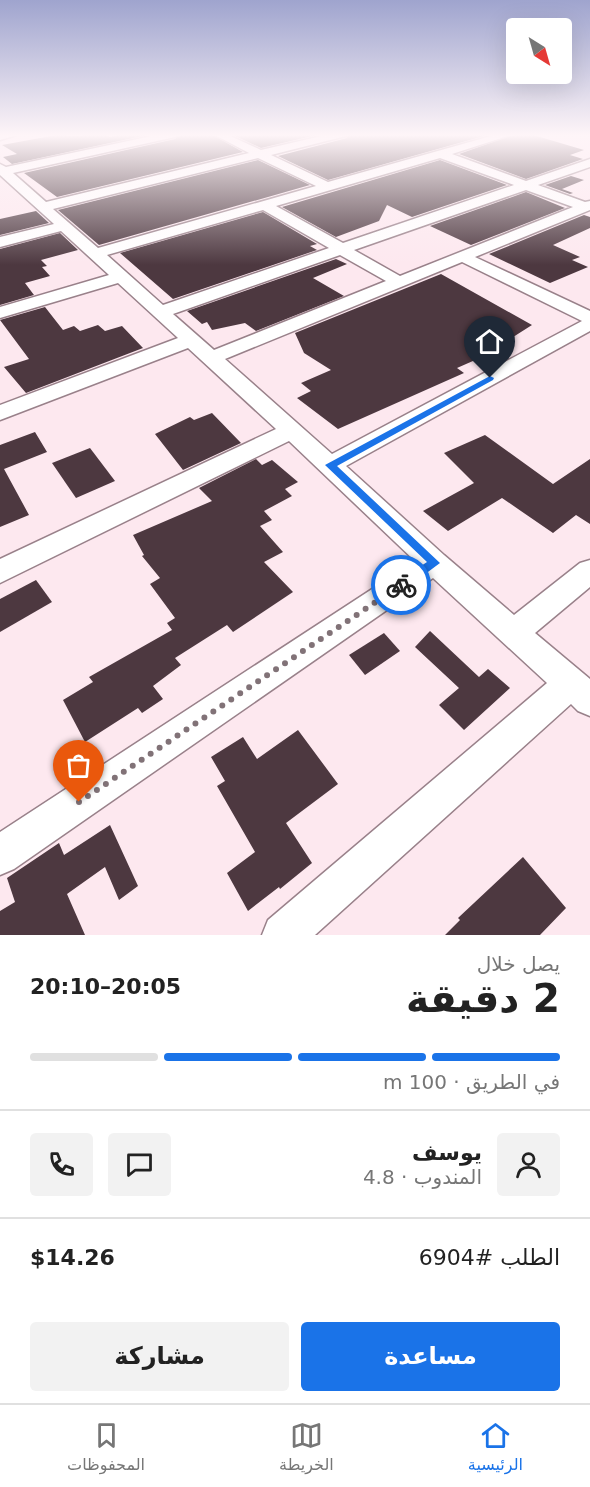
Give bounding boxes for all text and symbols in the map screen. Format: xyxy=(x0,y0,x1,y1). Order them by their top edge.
north arrow xyxy=(506,18,572,84)
map controls xyxy=(506,18,572,84)
pin xyxy=(464,316,515,378)
icon: home xyxy=(473,325,506,358)
courier xyxy=(371,555,431,615)
icon: bike xyxy=(385,569,418,602)
pin xyxy=(53,740,104,802)
icon: bag xyxy=(62,749,95,782)
text: يصل خلال xyxy=(477,952,560,976)
text: 20:05–20:10 xyxy=(30,974,181,999)
text: 2 دقيقة xyxy=(406,976,560,1021)
text: في الطريق · 100 m xyxy=(383,1070,560,1094)
button: phone xyxy=(30,1133,93,1196)
button: chat xyxy=(108,1133,171,1196)
button: person xyxy=(497,1133,560,1196)
text: يوسف xyxy=(412,1140,482,1165)
text: المندوب · 4.8 xyxy=(363,1165,482,1189)
text: $14.26 xyxy=(30,1245,115,1270)
text: الطلب #6904 xyxy=(419,1245,560,1270)
button: مشاركة xyxy=(30,1322,289,1391)
button: مساعدة xyxy=(301,1322,560,1391)
tab: المحفوظات xyxy=(67,1419,145,1474)
tab: الخريطة xyxy=(279,1419,334,1474)
tab: الرئيسية xyxy=(468,1419,523,1474)

